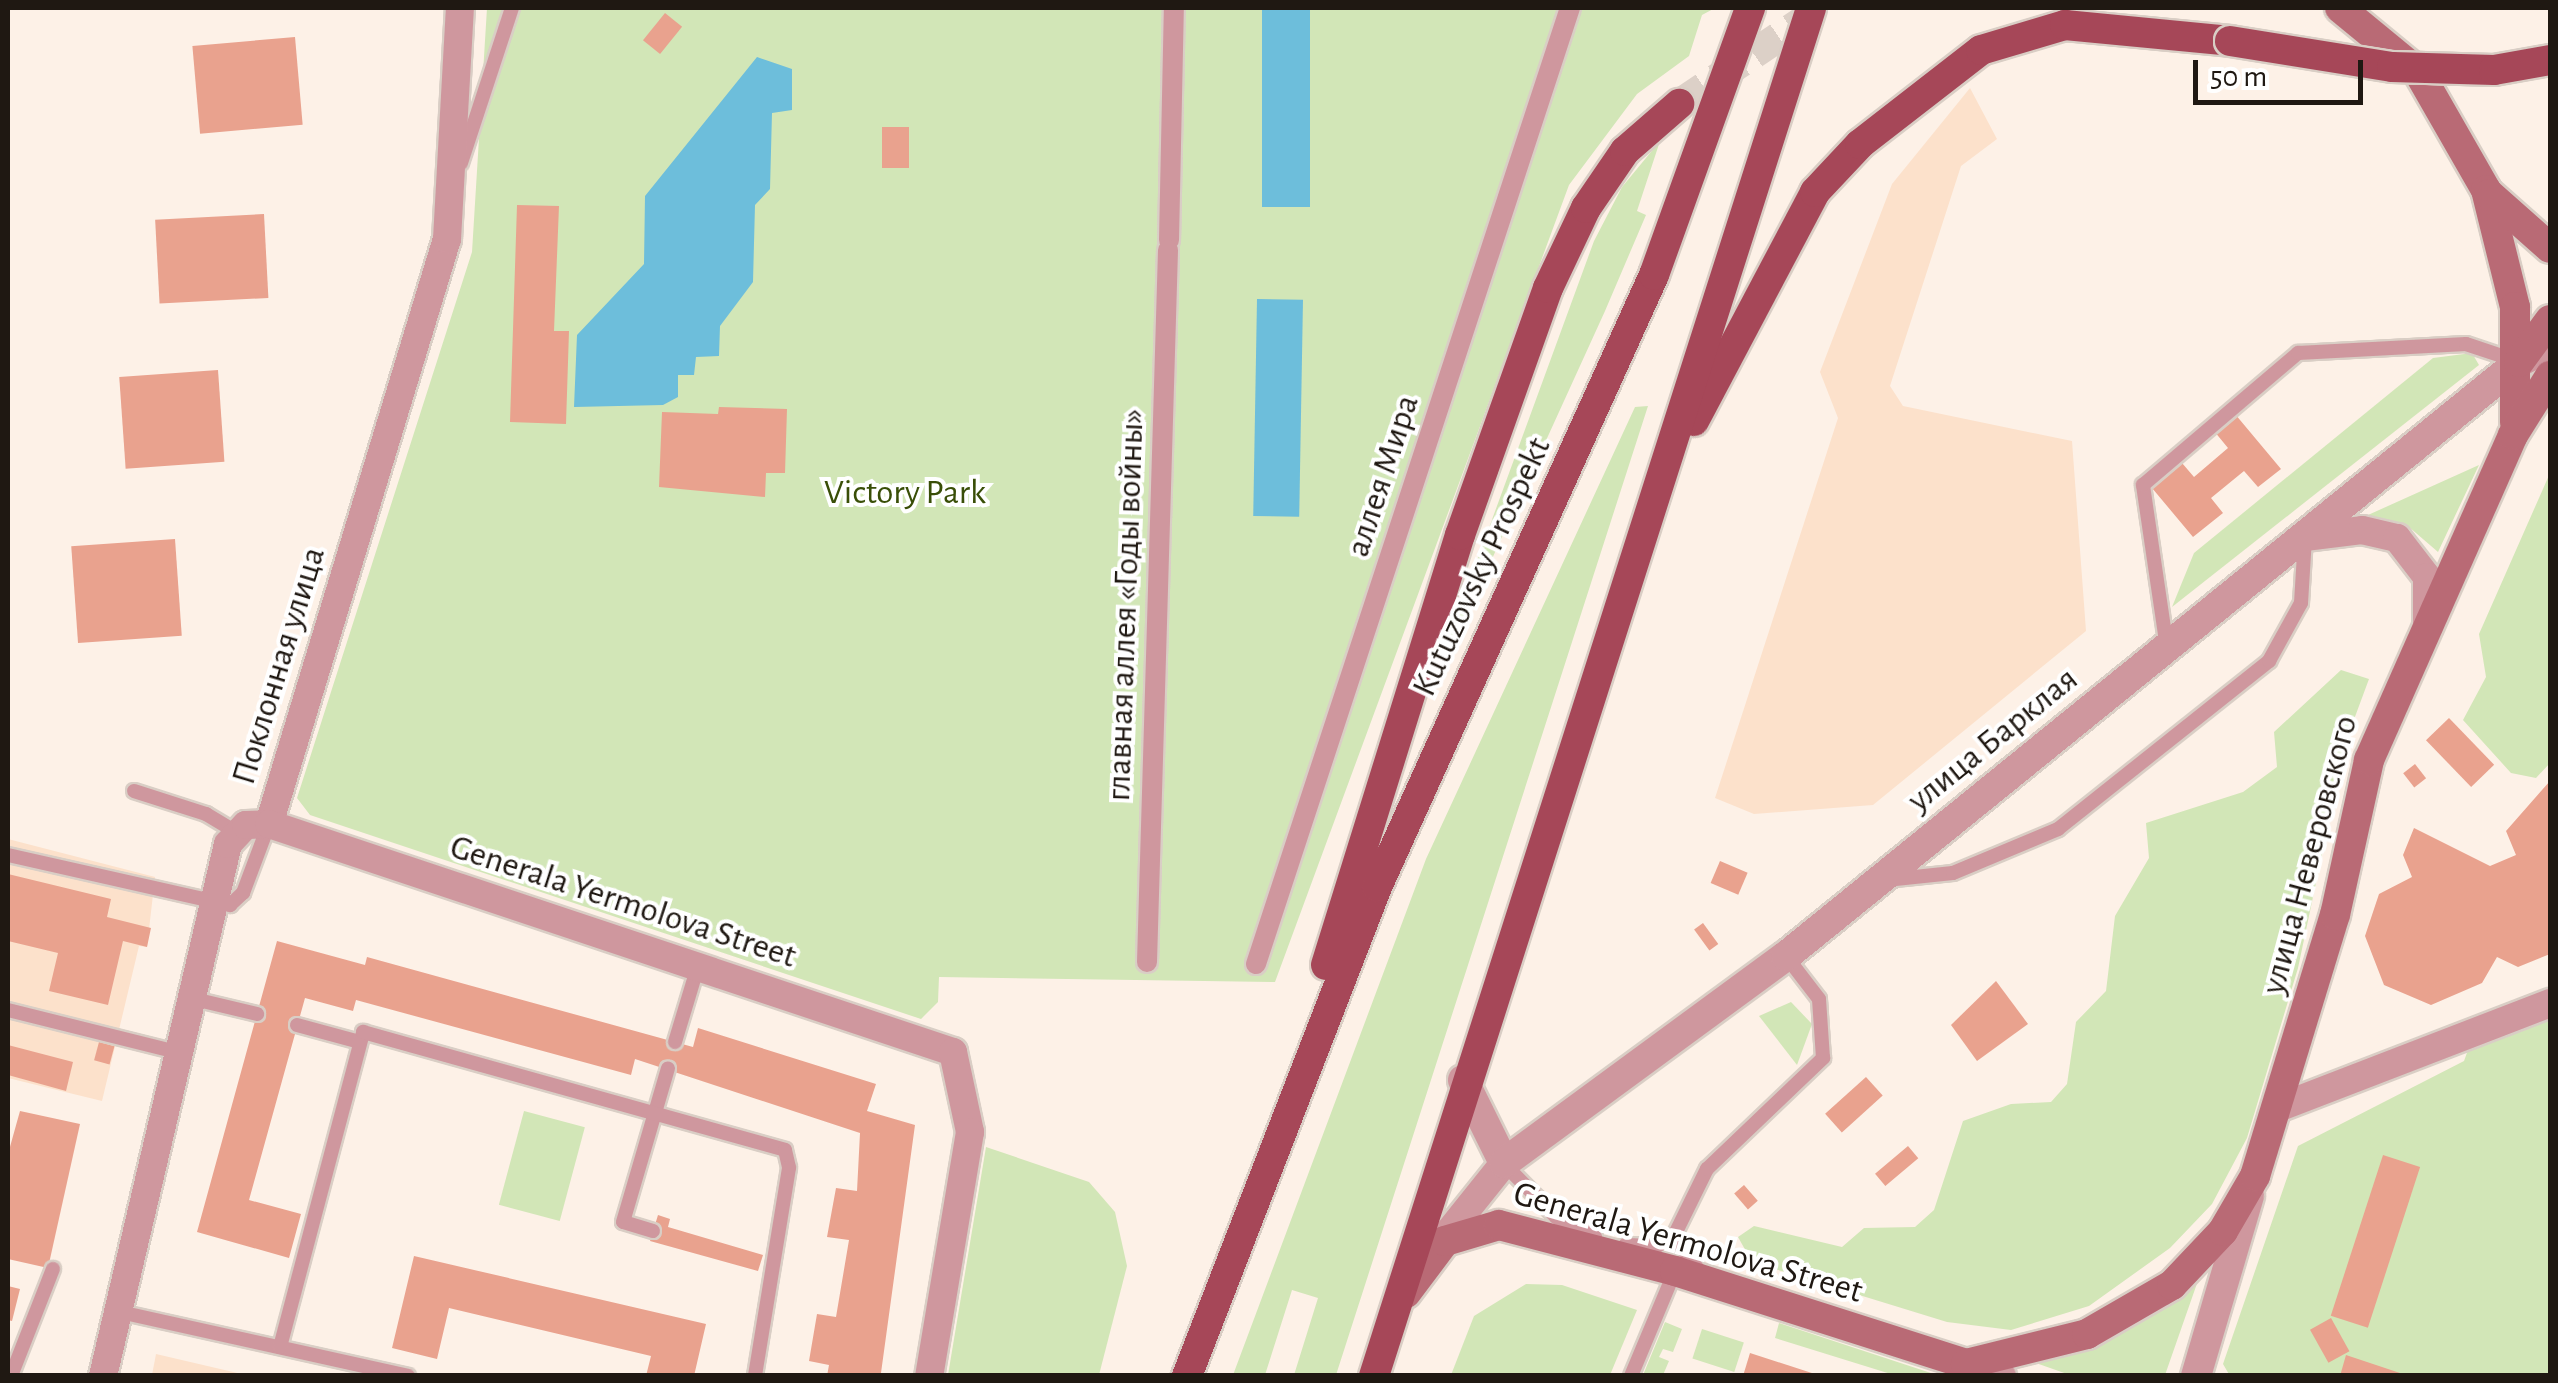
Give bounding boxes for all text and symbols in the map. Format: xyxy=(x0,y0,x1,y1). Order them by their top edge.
scale bar xyxy=(2198,40,2368,102)
text: 50 m xyxy=(2210,62,2267,92)
street label: аллея Мира xyxy=(1337,390,1429,562)
street label: главная аллея «Годы войны» xyxy=(1098,408,1154,802)
street label: Kutuzovsky Prospekt xyxy=(1404,431,1560,703)
park label: Victory Park xyxy=(824,472,986,514)
street label: Поклонная улица xyxy=(223,542,335,790)
street label: улица Барклая xyxy=(1899,659,2087,821)
street label: улица Неверовского xyxy=(2253,711,2367,999)
street label: Generala Yermolova Street xyxy=(445,826,801,978)
street label: Generala Yermolova Street xyxy=(1509,1173,1867,1313)

